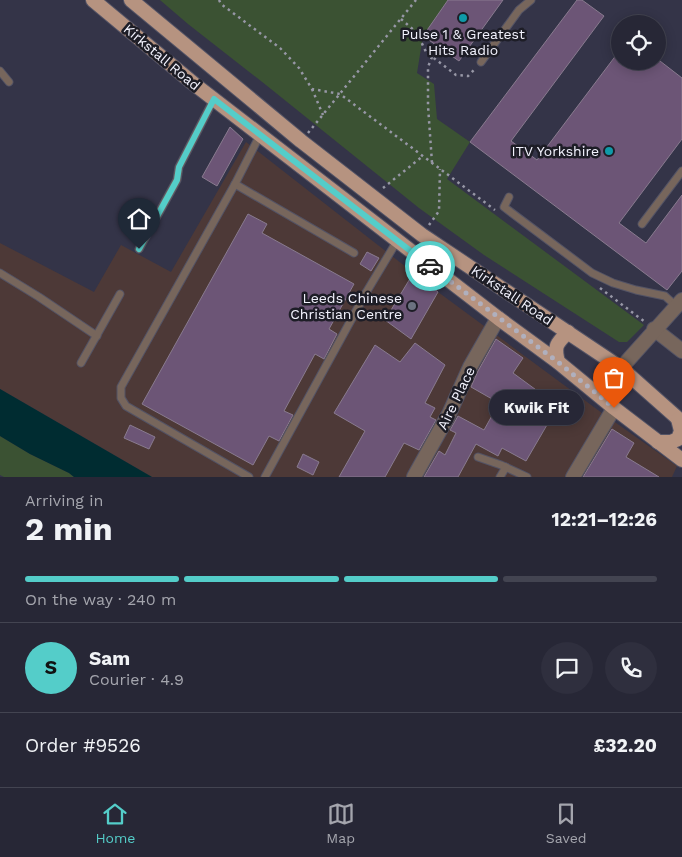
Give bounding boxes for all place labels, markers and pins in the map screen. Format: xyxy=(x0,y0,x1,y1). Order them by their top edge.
marker: Pulse 1 & Greatest Hits Radio xyxy=(457,12,469,24)
place label: Pulse 1 & Greatest Hits Radio xyxy=(401,26,525,58)
place label: ITV Yorkshire xyxy=(511,143,599,159)
marker: ITV Yorkshire xyxy=(603,145,615,157)
pin xyxy=(118,198,160,249)
place label: Leeds Chinese Christian Centre xyxy=(290,290,402,322)
marker: Leeds Chinese Christian Centre xyxy=(406,300,418,312)
pin xyxy=(593,357,635,408)
callout: Kwik Fit xyxy=(489,390,584,426)

